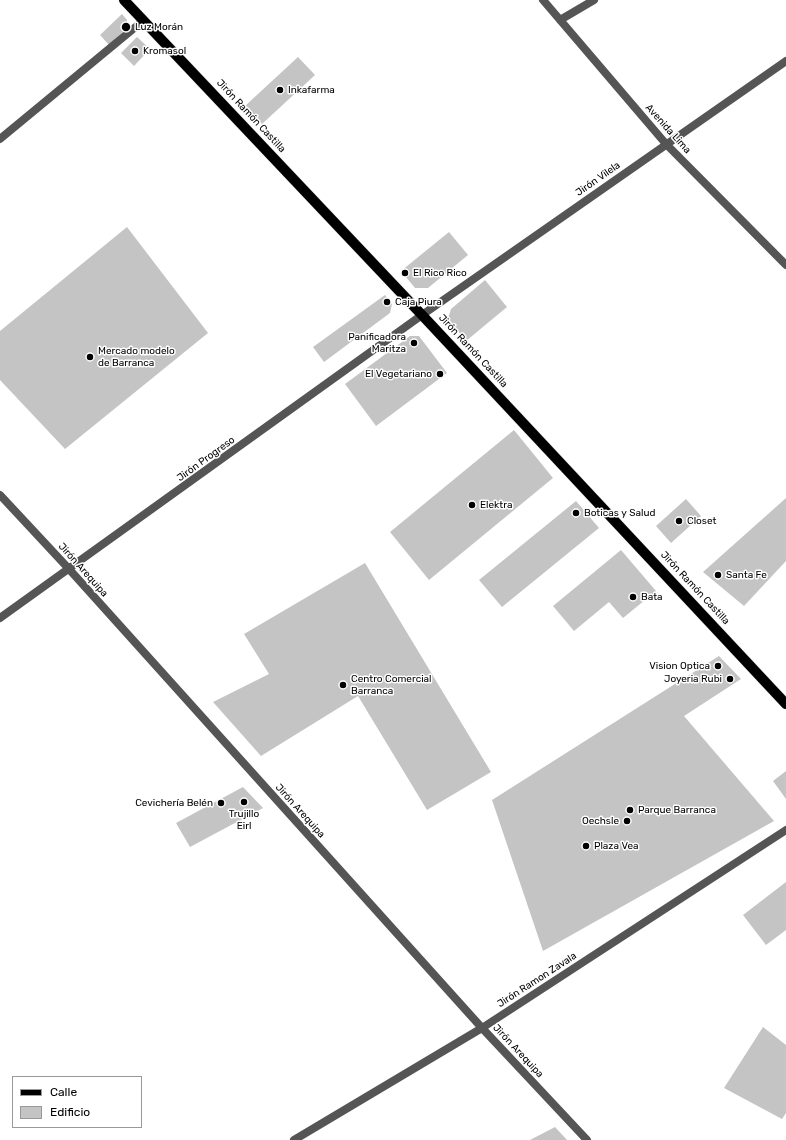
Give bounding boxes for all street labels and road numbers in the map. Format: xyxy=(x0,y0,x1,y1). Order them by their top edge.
street label: Jirón Ramón Castilla xyxy=(214,77,288,155)
street label: Avenida Lima xyxy=(643,102,693,156)
street label: Jirón Vilela xyxy=(573,159,623,199)
street label: Jirón Ramón Castilla xyxy=(436,312,510,390)
street label: Jirón Progreso xyxy=(175,434,237,484)
street label: Jirón Arequipa xyxy=(56,540,110,600)
street label: Jirón Ramón Castilla xyxy=(658,549,732,627)
street label: Jirón Arequipa xyxy=(273,781,327,841)
street label: Jirón Ramon Zavala xyxy=(495,950,579,1010)
street label: Jirón Arequipa xyxy=(490,1022,546,1080)

